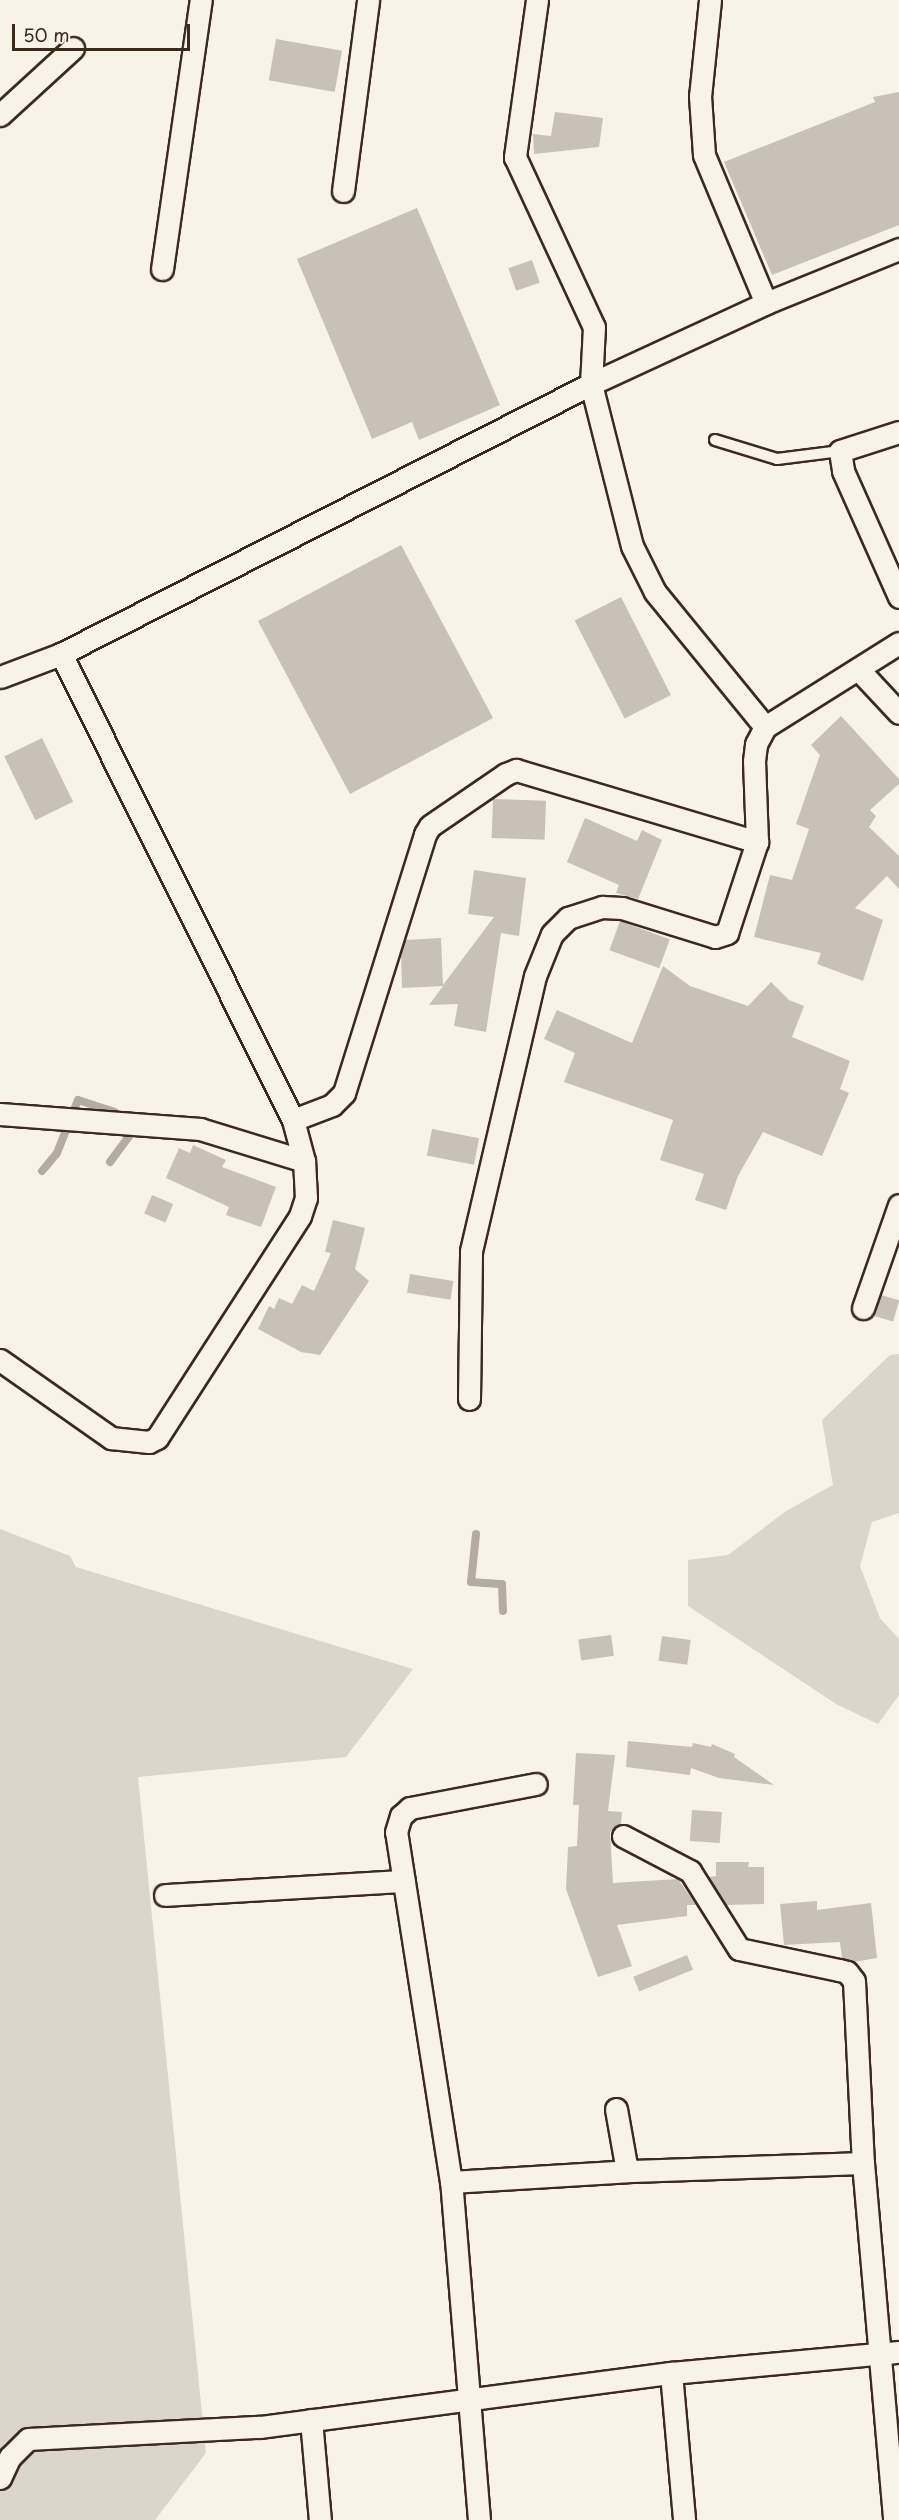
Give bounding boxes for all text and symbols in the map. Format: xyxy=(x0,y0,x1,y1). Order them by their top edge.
scale bar xyxy=(15,12,194,50)
text: 50 m xyxy=(23,21,70,48)

